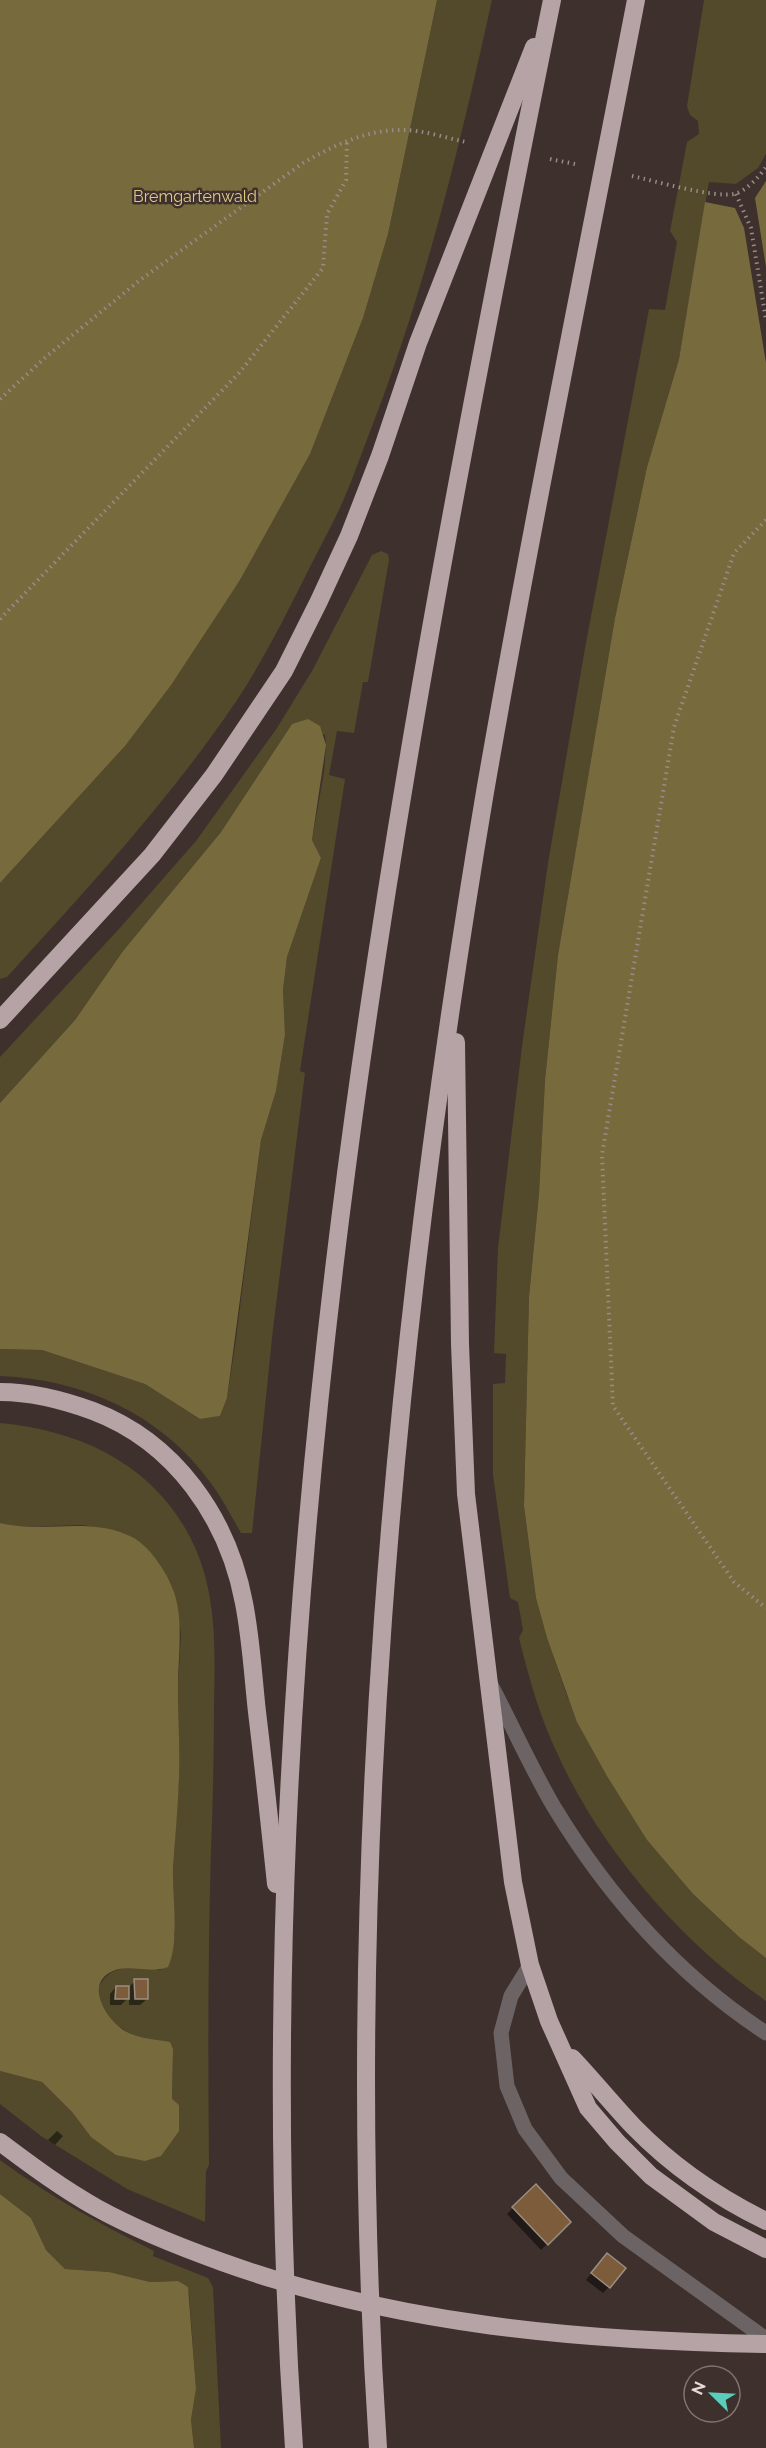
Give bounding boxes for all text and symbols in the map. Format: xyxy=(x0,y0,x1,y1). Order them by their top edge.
park label: Bremgartenwald xyxy=(133,187,257,206)
north arrow xyxy=(682,2364,742,2424)
text: N xyxy=(688,2379,710,2398)

